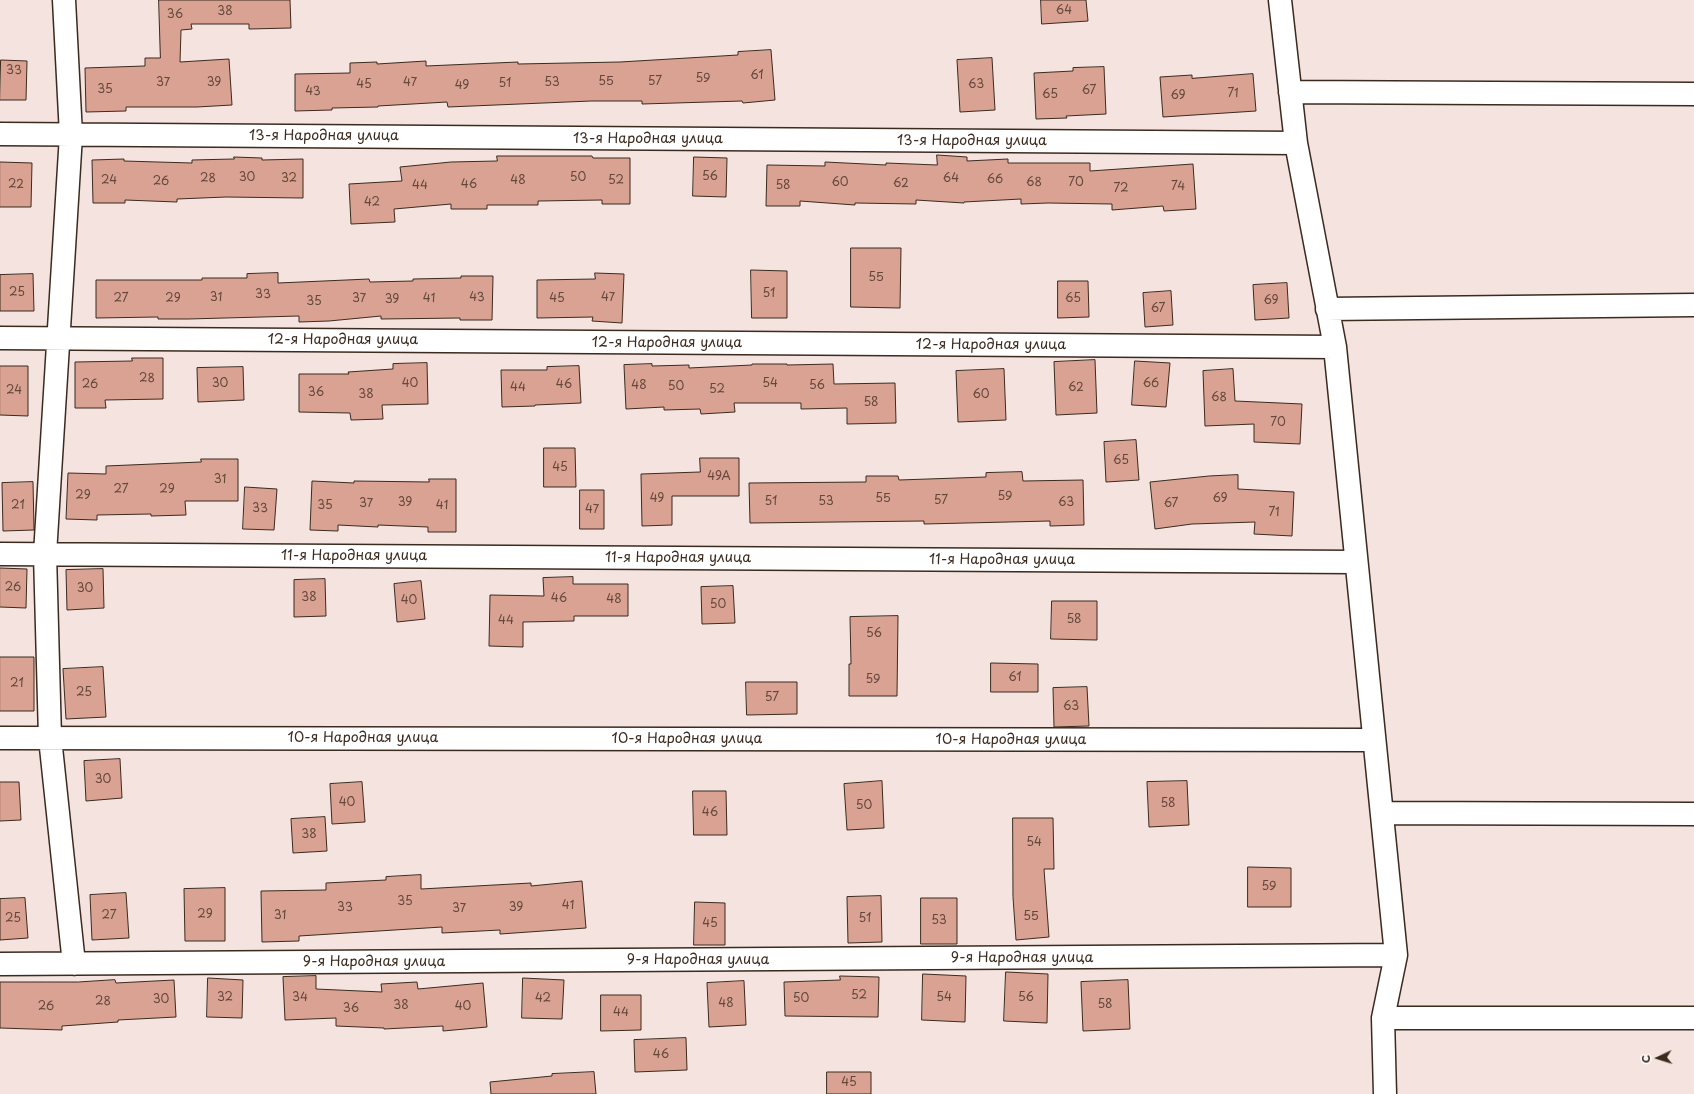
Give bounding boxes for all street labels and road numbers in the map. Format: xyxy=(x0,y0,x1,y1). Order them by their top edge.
street label: 13-я Народная улица xyxy=(249,128,399,144)
street label: 13-я Народная улица xyxy=(573,131,723,147)
street label: 13-я Народная улица xyxy=(897,133,1047,149)
street label: 12-я Народная улица xyxy=(268,332,418,348)
street label: 12-я Народная улица xyxy=(592,335,742,351)
street label: 12-я Народная улица xyxy=(916,337,1066,353)
street label: 11-я Народная улица xyxy=(281,548,427,564)
street label: 11-я Народная улица xyxy=(605,550,751,566)
street label: 11-я Народная улица xyxy=(929,552,1075,568)
street label: 10-я Народная улица xyxy=(288,730,438,746)
street label: 10-я Народная улица xyxy=(612,731,762,747)
street label: 10-я Народная улица xyxy=(936,732,1086,748)
street label: 9-я Народная улица xyxy=(951,950,1093,966)
street label: 9-я Народная улица xyxy=(627,952,769,968)
street label: 9-я Народная улица xyxy=(303,954,445,970)

